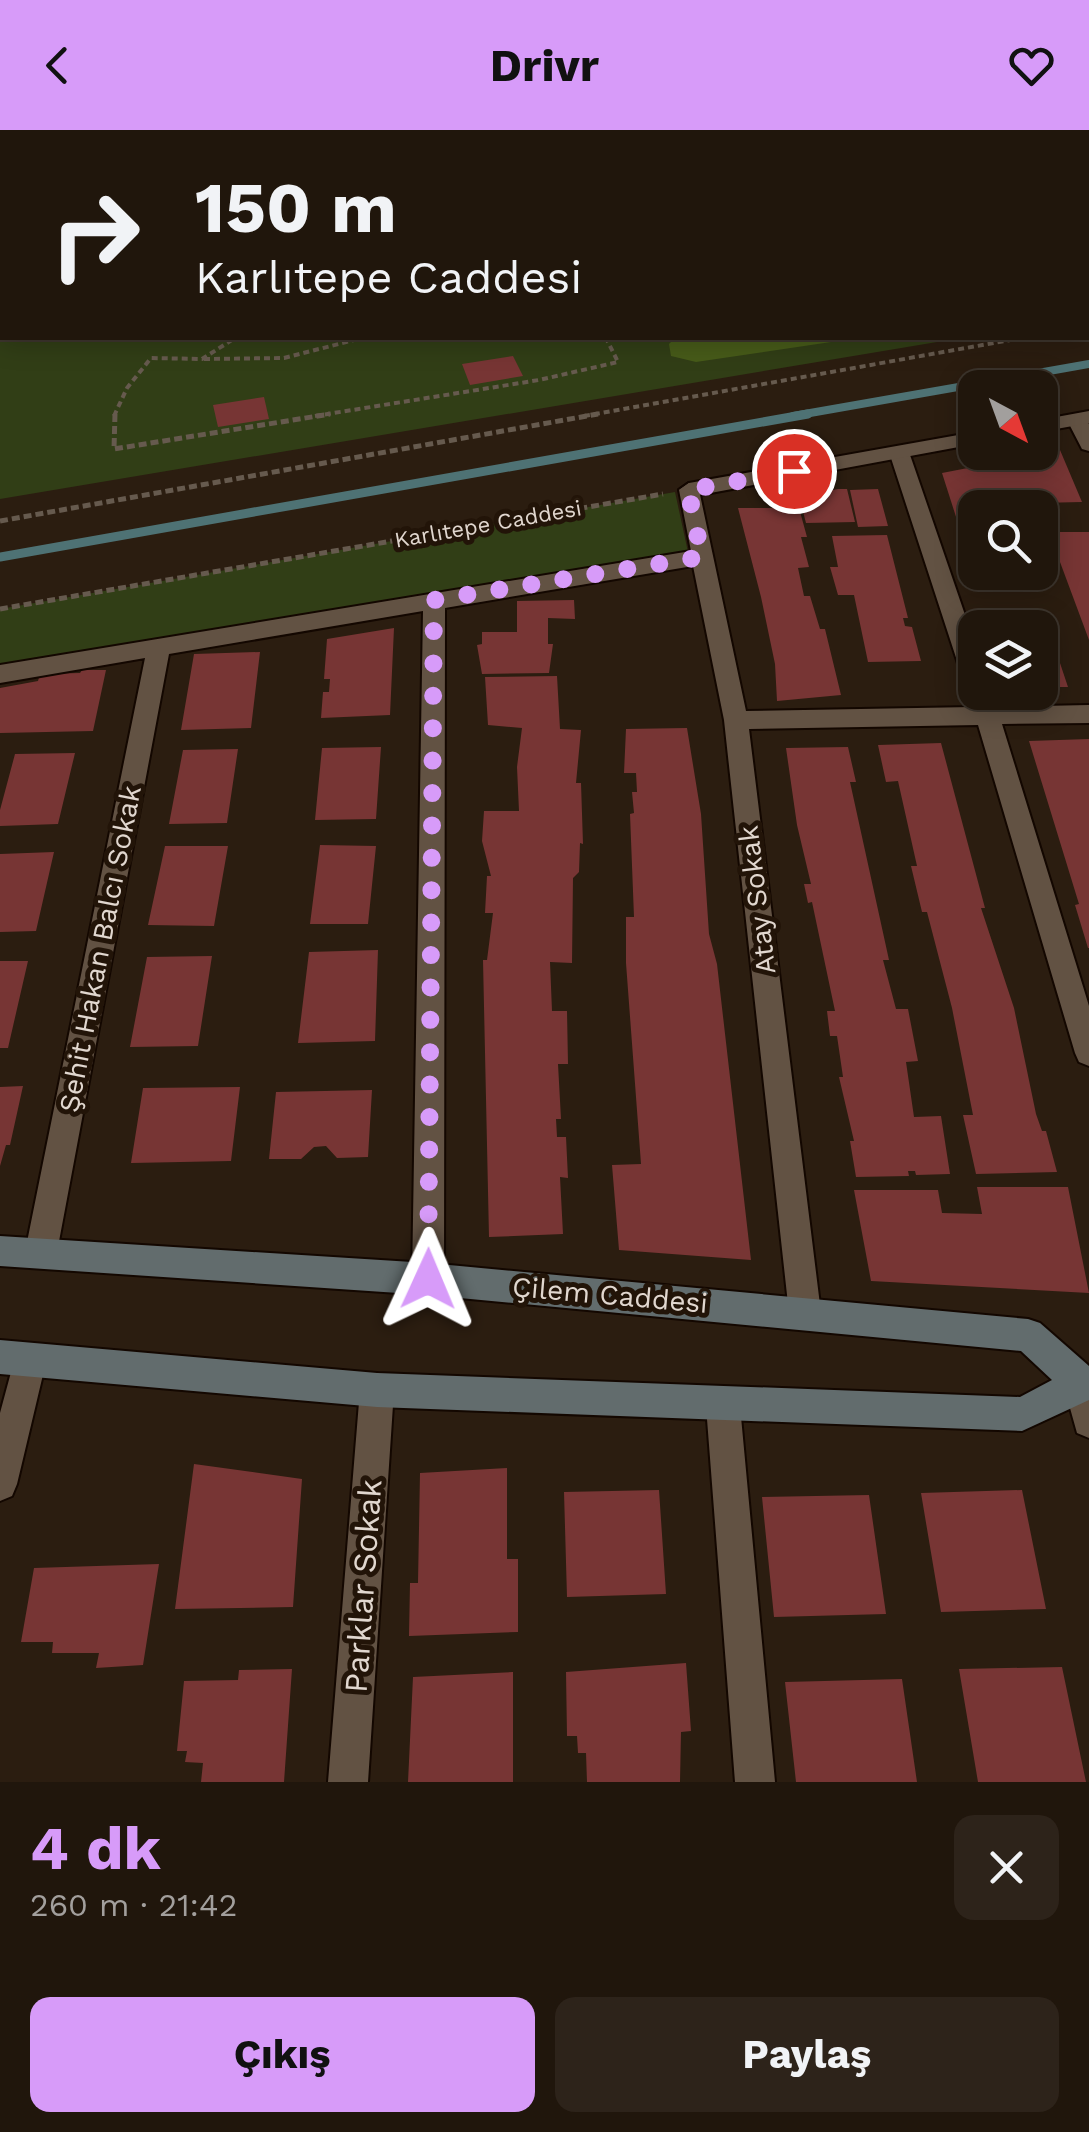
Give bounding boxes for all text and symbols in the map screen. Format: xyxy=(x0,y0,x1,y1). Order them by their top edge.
icon: back xyxy=(30,38,85,93)
icon: heart xyxy=(1004,38,1059,93)
text: Drivr xyxy=(490,39,599,92)
text: 150 m xyxy=(195,167,397,249)
icon: right xyxy=(30,170,160,300)
text: Karlıtepe Caddesi xyxy=(195,251,582,304)
north arrow xyxy=(958,370,1058,470)
map controls xyxy=(958,370,1058,710)
pin xyxy=(752,429,837,514)
icon: arrive xyxy=(767,444,822,499)
button: search xyxy=(958,490,1058,590)
street label: Karlıtepe Caddesi xyxy=(393,495,583,553)
button: layers xyxy=(958,610,1058,710)
street label: Şehit Hakan Balcı Sokak xyxy=(52,783,148,1115)
street label: Atay Sokak xyxy=(731,824,782,976)
position arrow xyxy=(376,1227,480,1331)
street label: Çilem Caddesi xyxy=(511,1270,709,1320)
street label: Parklar Sokak xyxy=(337,1478,389,1694)
text: 4 dk xyxy=(30,1813,161,1884)
button: close xyxy=(954,1815,1059,1920)
text: 260 m · 21:42 xyxy=(30,1886,237,1924)
button: Çıkış xyxy=(30,1997,535,2112)
button: Paylaş xyxy=(555,1997,1059,2112)

